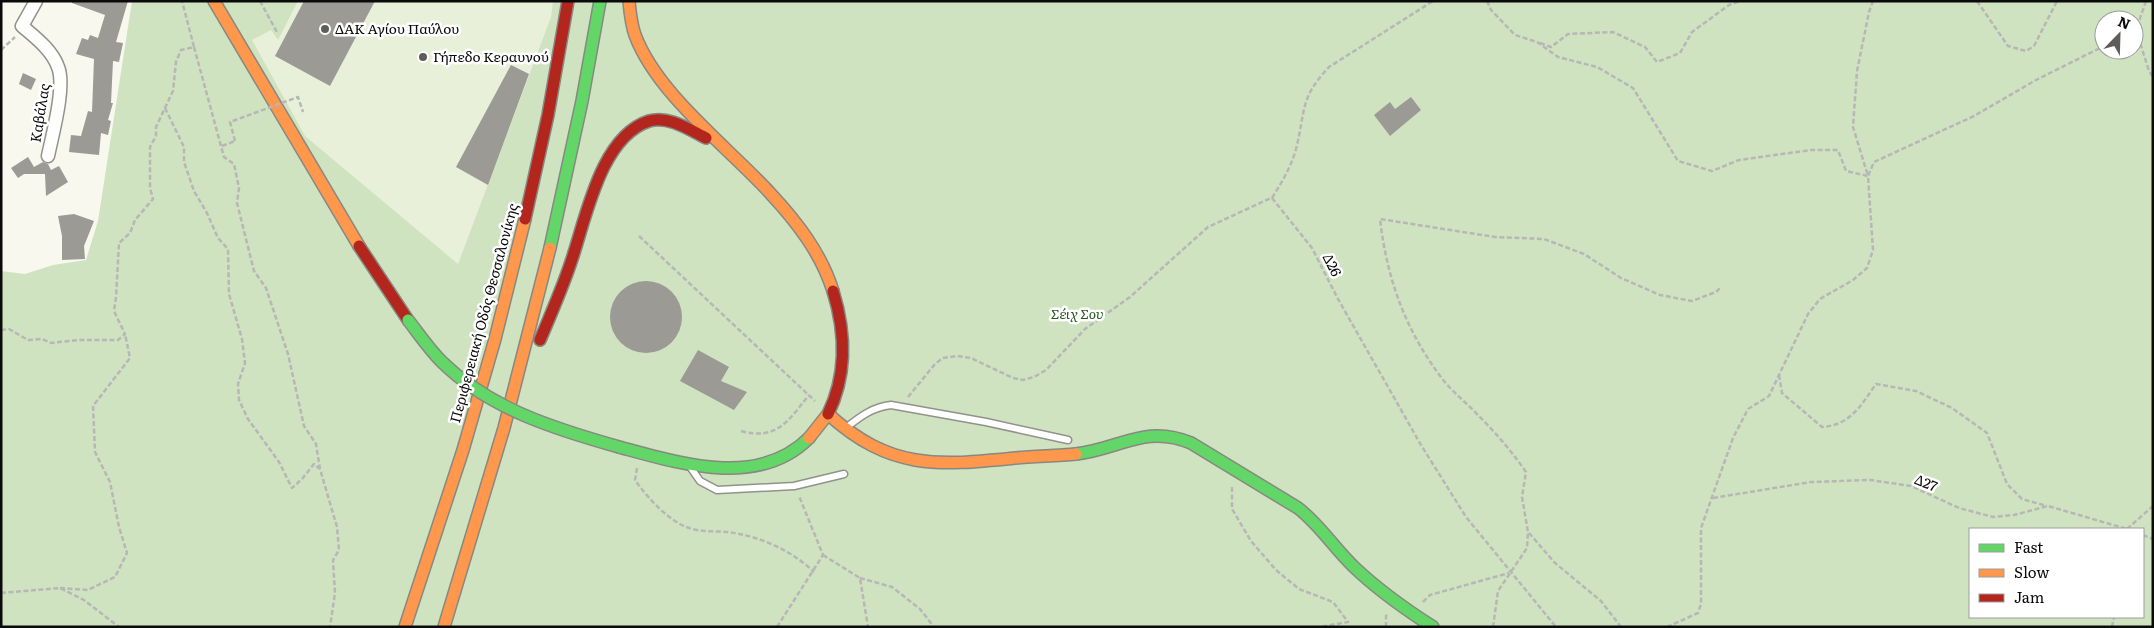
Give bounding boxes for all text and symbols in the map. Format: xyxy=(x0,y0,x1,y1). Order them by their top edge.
north arrow xyxy=(2094,10,2144,60)
text: N xyxy=(2115,11,2134,34)
place label: ΔΑΚ Αγίου Παύλου xyxy=(335,18,459,38)
marker: ΔΑΚ Αγίου Παύλου xyxy=(319,23,331,35)
place label: Γήπεδο Κεραυνού xyxy=(433,46,549,66)
marker: Γήπεδο Κεραυνού xyxy=(417,51,429,63)
street label: Καβάλας xyxy=(24,82,54,144)
street label: Περιφερειακή Οδός Θεσσαλονίκης xyxy=(444,201,522,425)
street label: Δ26 xyxy=(1319,250,1347,280)
park label: Σέιχ Σου xyxy=(1051,303,1104,323)
street label: Δ27 xyxy=(1912,468,1941,496)
legend xyxy=(1969,528,2144,618)
text: Fast xyxy=(2014,535,2043,558)
text: Slow xyxy=(2014,560,2049,583)
text: Jam xyxy=(2014,585,2045,608)

